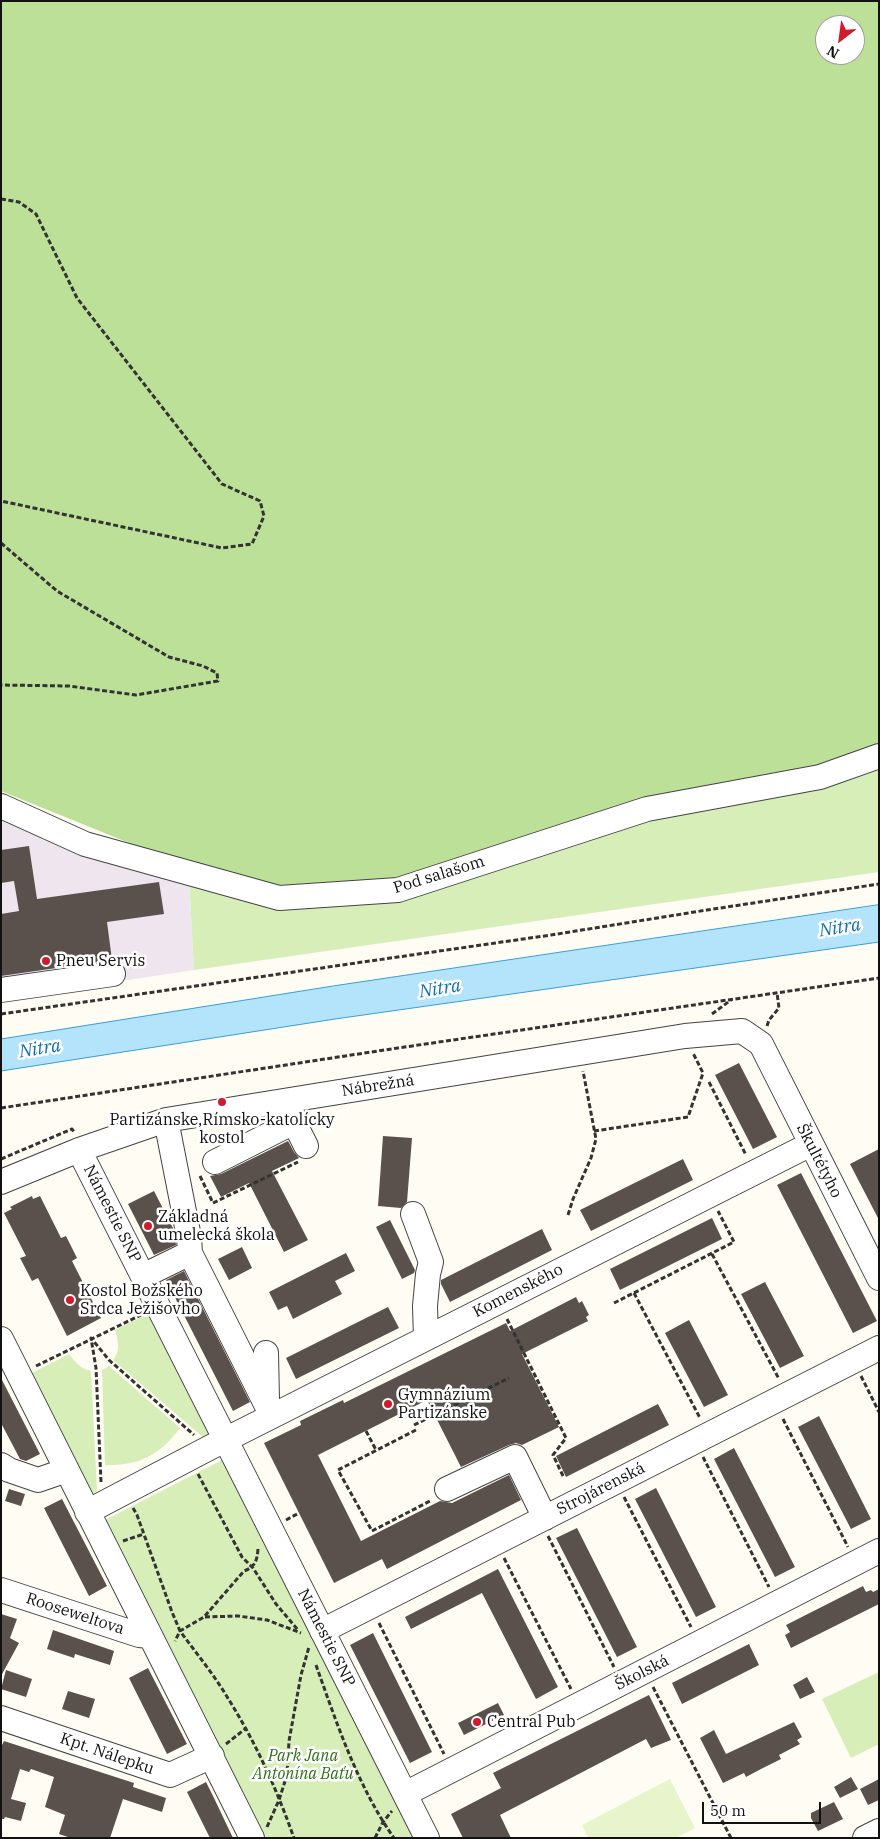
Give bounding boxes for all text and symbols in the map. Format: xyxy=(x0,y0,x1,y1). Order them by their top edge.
north arrow xyxy=(815,15,865,65)
text: N xyxy=(824,42,842,63)
street label: Pod salašom xyxy=(391,852,487,898)
water label: Nitra xyxy=(818,914,862,942)
place label: Pneu Servis xyxy=(56,951,145,971)
marker: Pneu Servis xyxy=(40,955,52,967)
water label: Nitra xyxy=(418,975,462,1003)
water label: Nitra xyxy=(18,1035,62,1063)
street label: Nábrežná xyxy=(340,1071,416,1101)
marker: Partizánske,Rímsko-katolícky kostol xyxy=(216,1096,228,1108)
place label: Partizánske,Rímsko-katolícky kostol xyxy=(109,1110,335,1148)
street label: Škultétyho xyxy=(792,1121,846,1201)
street label: Námestie SNP xyxy=(79,1162,145,1266)
place label: Základná umelecká škola xyxy=(158,1207,275,1245)
marker: Základná umelecká škola xyxy=(142,1220,154,1232)
street label: Komenského xyxy=(470,1260,566,1322)
place label: Kostol Božského Srdca Ježišovho xyxy=(80,1281,203,1319)
marker: Kostol Božského Srdca Ježišovho xyxy=(64,1294,76,1306)
place label: Gymnázium Partizánske xyxy=(398,1385,491,1423)
marker: Gymnázium Partizánske xyxy=(382,1398,394,1410)
street label: Strojárenská xyxy=(554,1459,648,1519)
street label: Námestie SNP xyxy=(293,1586,359,1690)
street label: Rooseweltova xyxy=(23,1589,127,1639)
street label: Školská xyxy=(612,1651,672,1695)
place label: Central Pub xyxy=(487,1712,575,1732)
marker: Central Pub xyxy=(471,1716,483,1728)
street label: Kpt. Nálepku xyxy=(57,1729,157,1779)
park label: Park Jana Antonína Baťu xyxy=(253,1746,353,1784)
scale bar xyxy=(705,1792,824,1824)
text: 50 m xyxy=(710,1801,746,1820)

